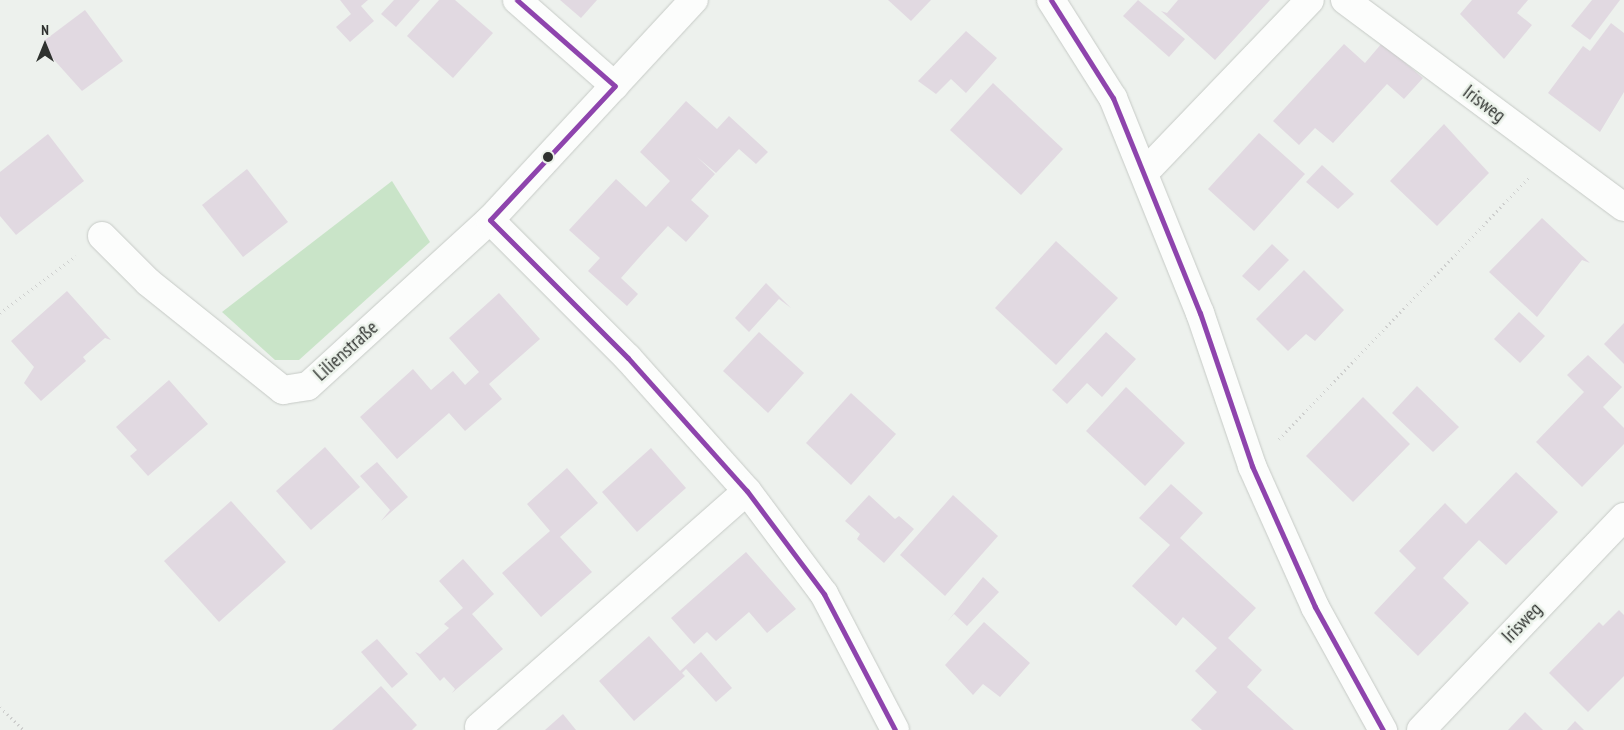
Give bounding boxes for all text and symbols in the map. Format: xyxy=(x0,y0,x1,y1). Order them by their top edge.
north arrow xyxy=(20,20,70,70)
text: N xyxy=(41,21,49,39)
street label: Irisweg xyxy=(1458,81,1510,127)
unlabelled marker xyxy=(543,152,553,162)
street label: Lilienstraße xyxy=(309,316,383,386)
street label: Irisweg xyxy=(1497,598,1547,648)

